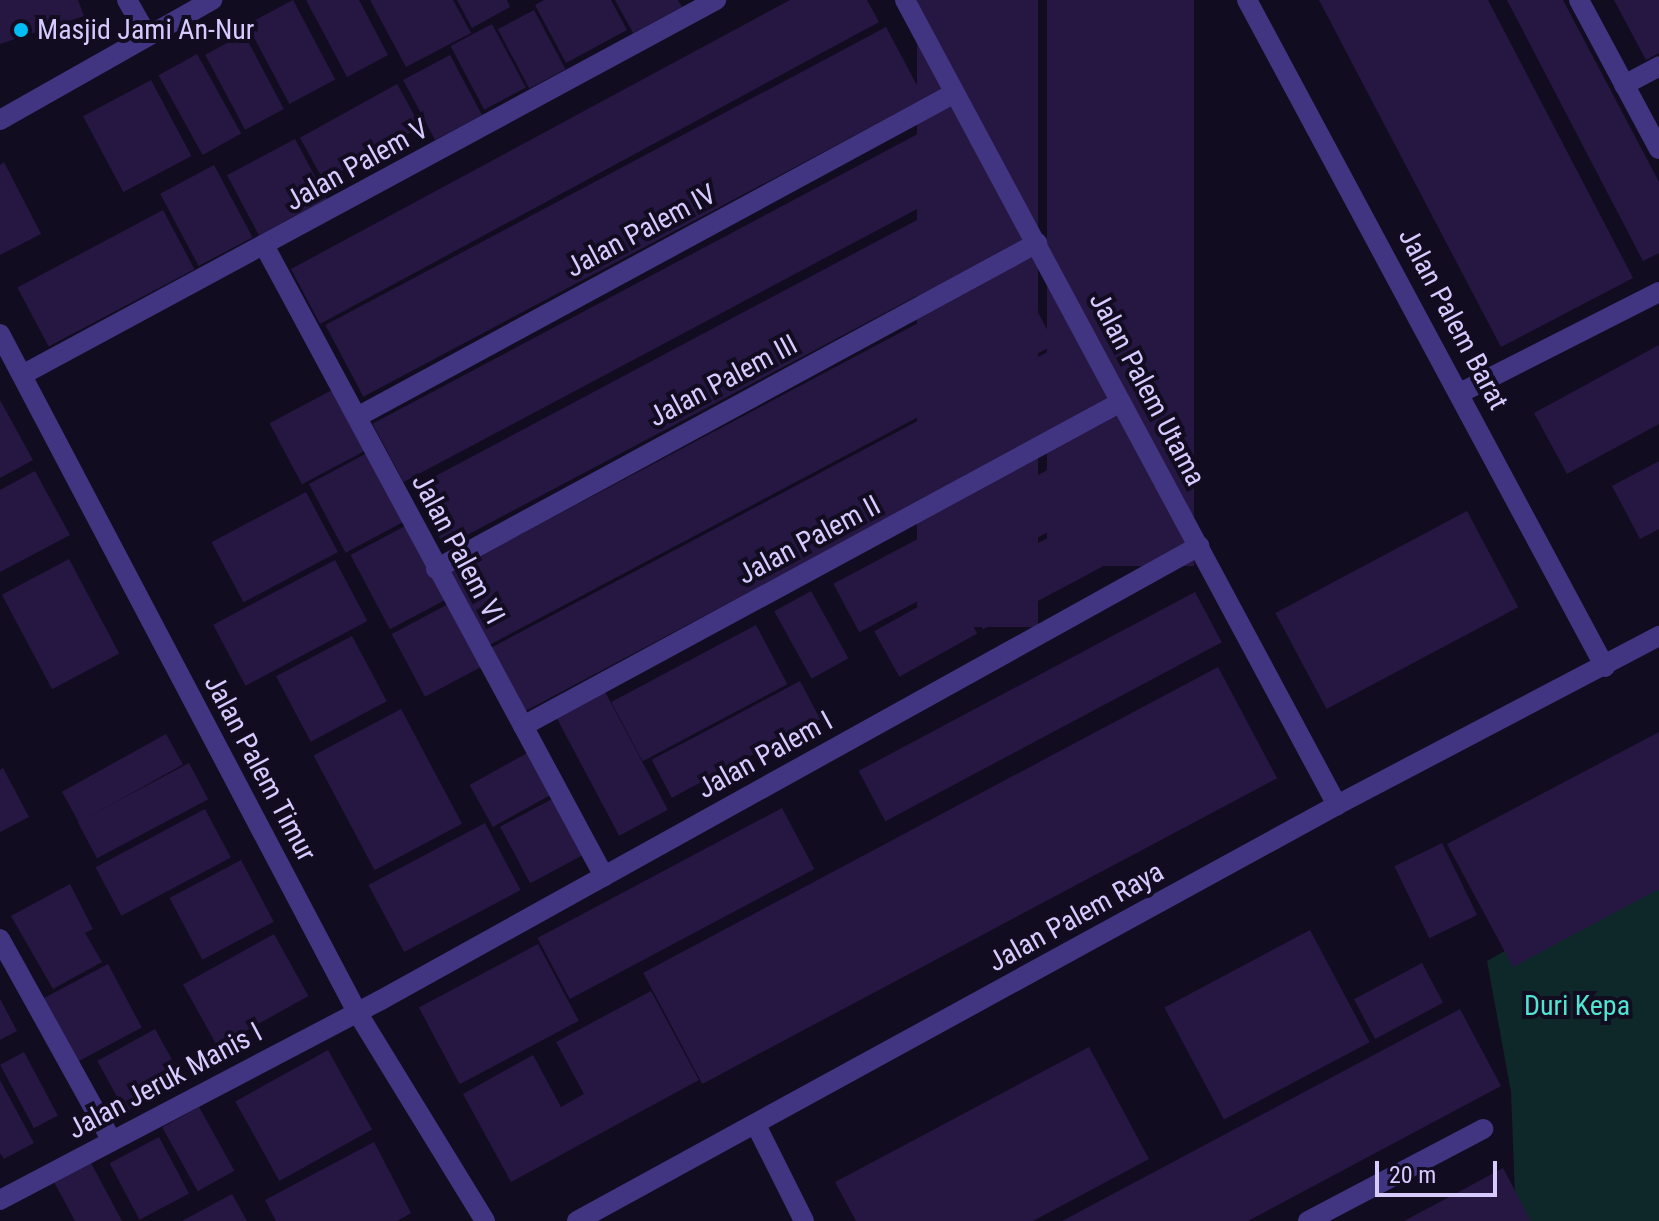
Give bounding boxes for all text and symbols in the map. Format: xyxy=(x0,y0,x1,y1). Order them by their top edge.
place label: Masjid Jami An-Nur xyxy=(37,13,254,47)
marker: Masjid Jami An-Nur xyxy=(12,21,30,39)
street label: Jalan Palem V xyxy=(280,112,434,218)
street label: Jalan Palem IV xyxy=(560,177,722,285)
street label: Jalan Palem Barat xyxy=(1391,222,1515,416)
street label: Jalan Palem Utama xyxy=(1082,286,1212,492)
street label: Jalan Palem III xyxy=(643,328,803,434)
street label: Jalan Palem VI xyxy=(404,468,512,630)
street label: Jalan Palem II xyxy=(732,488,886,592)
street label: Jalan Palem Timur xyxy=(197,669,323,867)
street label: Jalan Palem I xyxy=(691,704,839,806)
street label: Jalan Palem Raya xyxy=(982,855,1170,979)
park label: Duri Kepa xyxy=(1524,989,1630,1023)
street label: Jalan Jeruk Manis I xyxy=(62,1016,268,1146)
scale bar xyxy=(1379,1145,1501,1195)
text: 20 m xyxy=(1389,1161,1436,1189)

